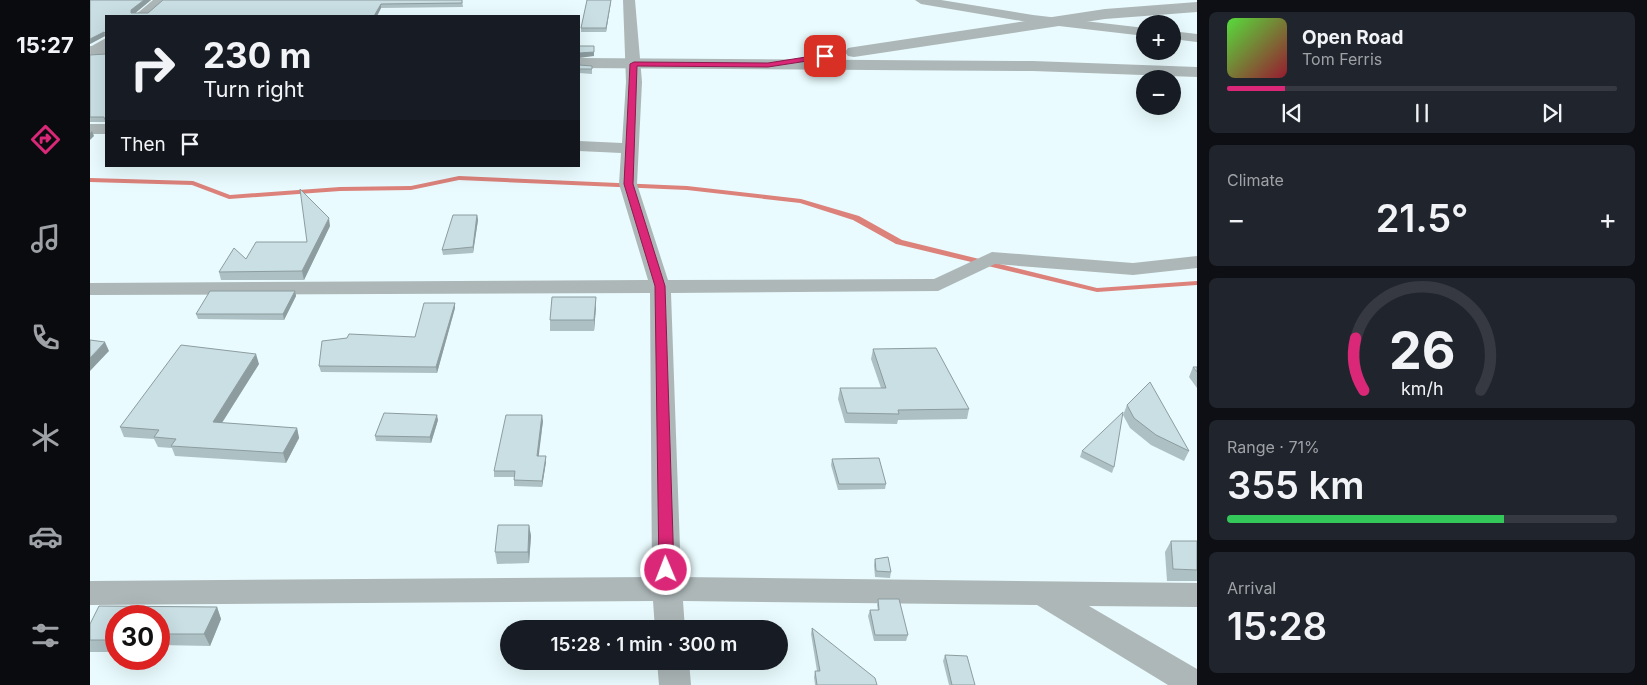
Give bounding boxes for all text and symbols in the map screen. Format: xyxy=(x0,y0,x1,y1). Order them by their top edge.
map controls xyxy=(1136,15,1181,115)
button: + xyxy=(1136,15,1181,60)
text: Open Road xyxy=(1302,26,1403,49)
text: 15:27 xyxy=(16,32,74,58)
text: 230 m xyxy=(203,34,311,76)
icon: right xyxy=(120,35,185,100)
pin xyxy=(804,35,846,77)
icon: arrive xyxy=(811,42,839,70)
text: Tom Ferris xyxy=(1302,49,1382,69)
button: − xyxy=(1136,70,1181,115)
text: Turn right xyxy=(203,76,304,102)
icon: previous xyxy=(1278,99,1306,127)
icon: pause xyxy=(1408,99,1436,127)
icon: next xyxy=(1538,99,1566,127)
icon: directions xyxy=(28,122,63,157)
icon: arrive xyxy=(176,130,204,158)
text: Then xyxy=(120,133,166,156)
text: Climate xyxy=(1227,170,1284,190)
text: 21.5° xyxy=(1376,195,1468,241)
text: − xyxy=(1227,202,1246,236)
text: + xyxy=(1598,202,1617,236)
icon: music xyxy=(28,221,63,256)
text: 26 xyxy=(1389,319,1455,382)
icon: phone xyxy=(28,320,63,355)
text: km/h xyxy=(1401,378,1443,399)
icon: climate xyxy=(28,420,63,455)
text: Range · 71% xyxy=(1227,437,1320,457)
text: 355 km xyxy=(1227,462,1364,508)
icon: car xyxy=(28,519,63,554)
position arrow xyxy=(639,543,691,595)
text: Arrival xyxy=(1227,578,1276,598)
text: 15:28 xyxy=(1227,603,1327,649)
speed limit sign: 30 xyxy=(105,605,170,670)
icon: filters xyxy=(28,618,63,653)
text: 15:28 · 1 min · 300 m xyxy=(551,633,737,656)

